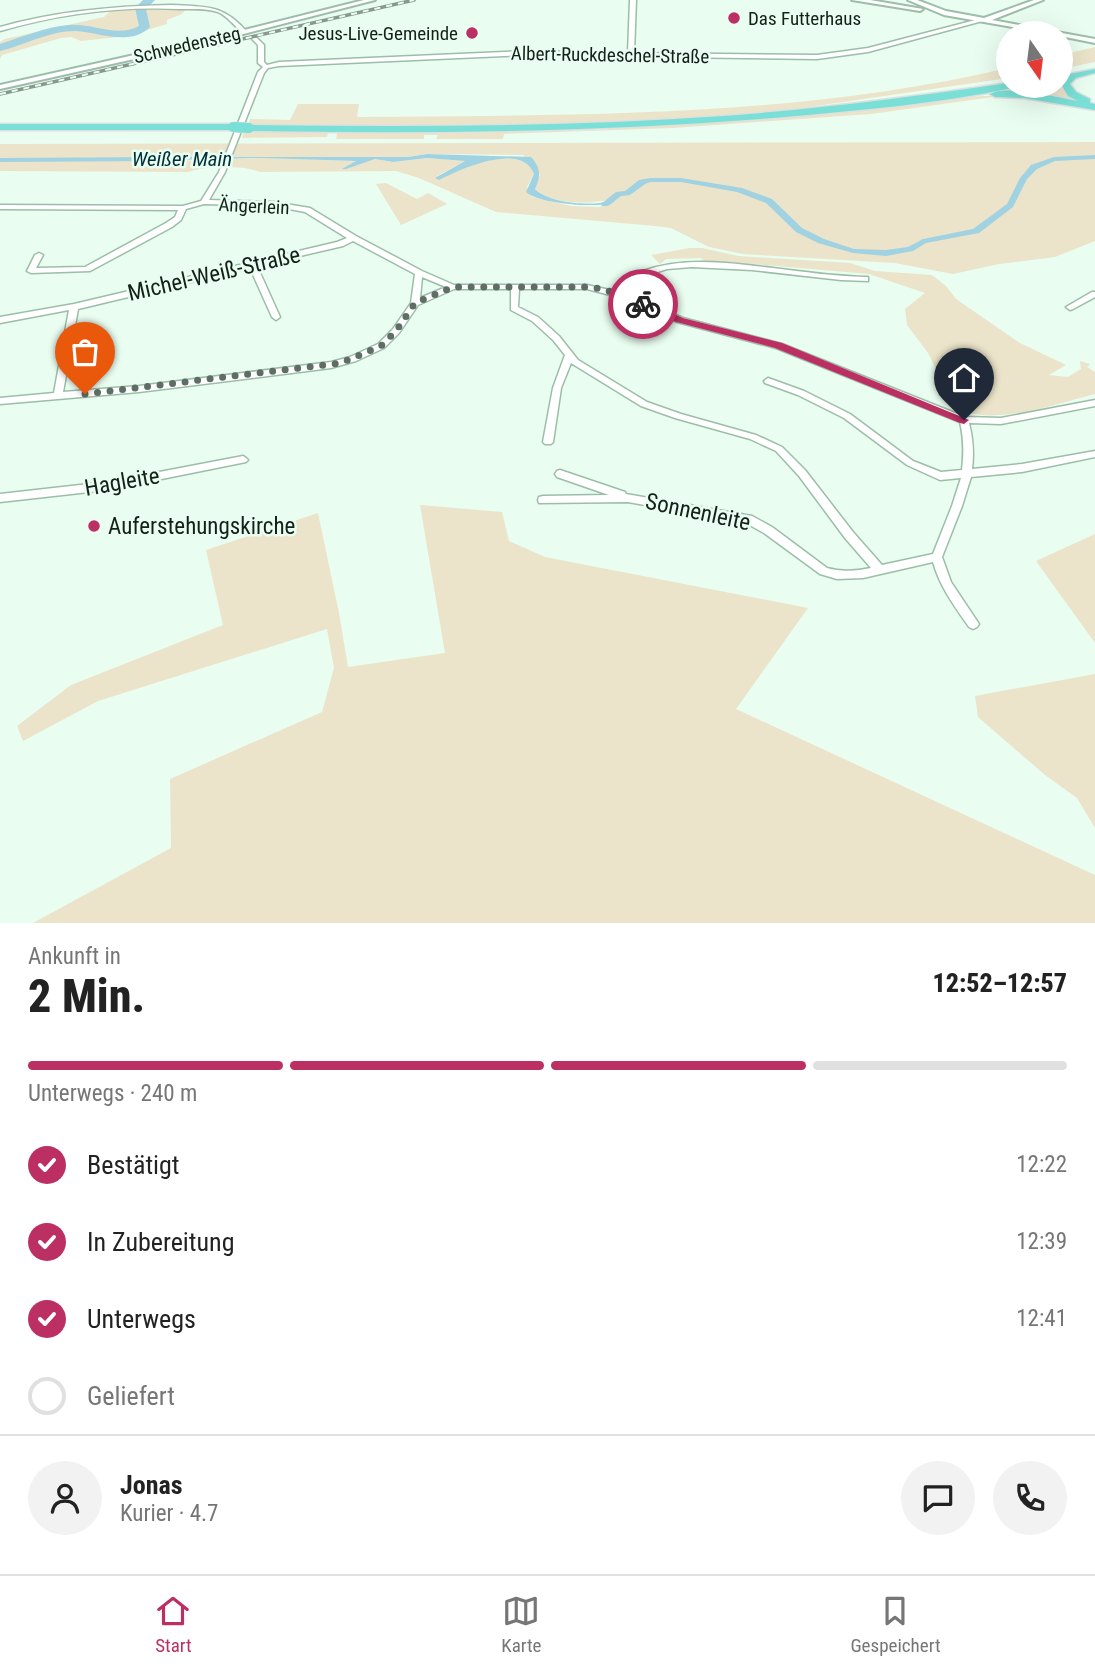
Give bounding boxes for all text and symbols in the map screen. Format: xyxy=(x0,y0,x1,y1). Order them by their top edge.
place label: Das Futterhaus xyxy=(748,7,861,30)
marker: Das Futterhaus xyxy=(726,10,742,26)
north arrow xyxy=(996,21,1073,98)
map controls xyxy=(996,21,1073,98)
street label: Schwedensteg xyxy=(131,22,243,68)
place label: Jesus-Live-Gemeinde xyxy=(298,22,458,45)
marker: Jesus-Live-Gemeinde xyxy=(464,25,480,41)
street label: Albert-Ruckdeschel-Straße xyxy=(511,42,709,68)
water label: Weißer Main xyxy=(132,147,232,171)
street label: Ängerlein xyxy=(218,193,290,219)
street label: Michel-Weiß-Straße xyxy=(125,241,303,307)
courier xyxy=(608,269,678,339)
icon: bike xyxy=(624,285,662,323)
pin xyxy=(55,322,115,394)
icon: bag xyxy=(66,333,104,371)
pin xyxy=(934,348,994,420)
icon: home xyxy=(945,359,983,397)
street label: Hagleite xyxy=(82,462,162,502)
street label: Sonnenleite xyxy=(643,488,753,536)
place label: Auferstehungskirche xyxy=(108,513,295,540)
marker: Auferstehungskirche xyxy=(86,518,102,534)
text: Ankunft in xyxy=(28,943,121,970)
text: 12:52–12:57 xyxy=(933,968,1067,998)
text: 2 Min. xyxy=(28,969,145,1023)
text: Unterwegs · 240 m xyxy=(28,1080,197,1107)
icon: check xyxy=(28,1146,66,1184)
text: Bestätigt xyxy=(87,1150,180,1180)
text: 12:22 xyxy=(1016,1151,1067,1178)
icon: check xyxy=(28,1223,66,1261)
text: In Zubereitung xyxy=(87,1227,235,1257)
text: 12:39 xyxy=(1016,1228,1067,1255)
icon: check xyxy=(28,1300,66,1338)
text: Unterwegs xyxy=(87,1304,196,1334)
text: 12:41 xyxy=(1016,1305,1067,1332)
text: Geliefert xyxy=(87,1381,175,1411)
button: person xyxy=(28,1461,102,1535)
button: chat xyxy=(901,1461,975,1535)
button: phone xyxy=(993,1461,1067,1535)
text: Jonas xyxy=(120,1470,183,1500)
text: Kurier · 4.7 xyxy=(120,1500,218,1527)
tab: Start xyxy=(154,1592,192,1657)
tab: Karte xyxy=(501,1592,542,1657)
tab: Gespeichert xyxy=(850,1592,941,1657)

